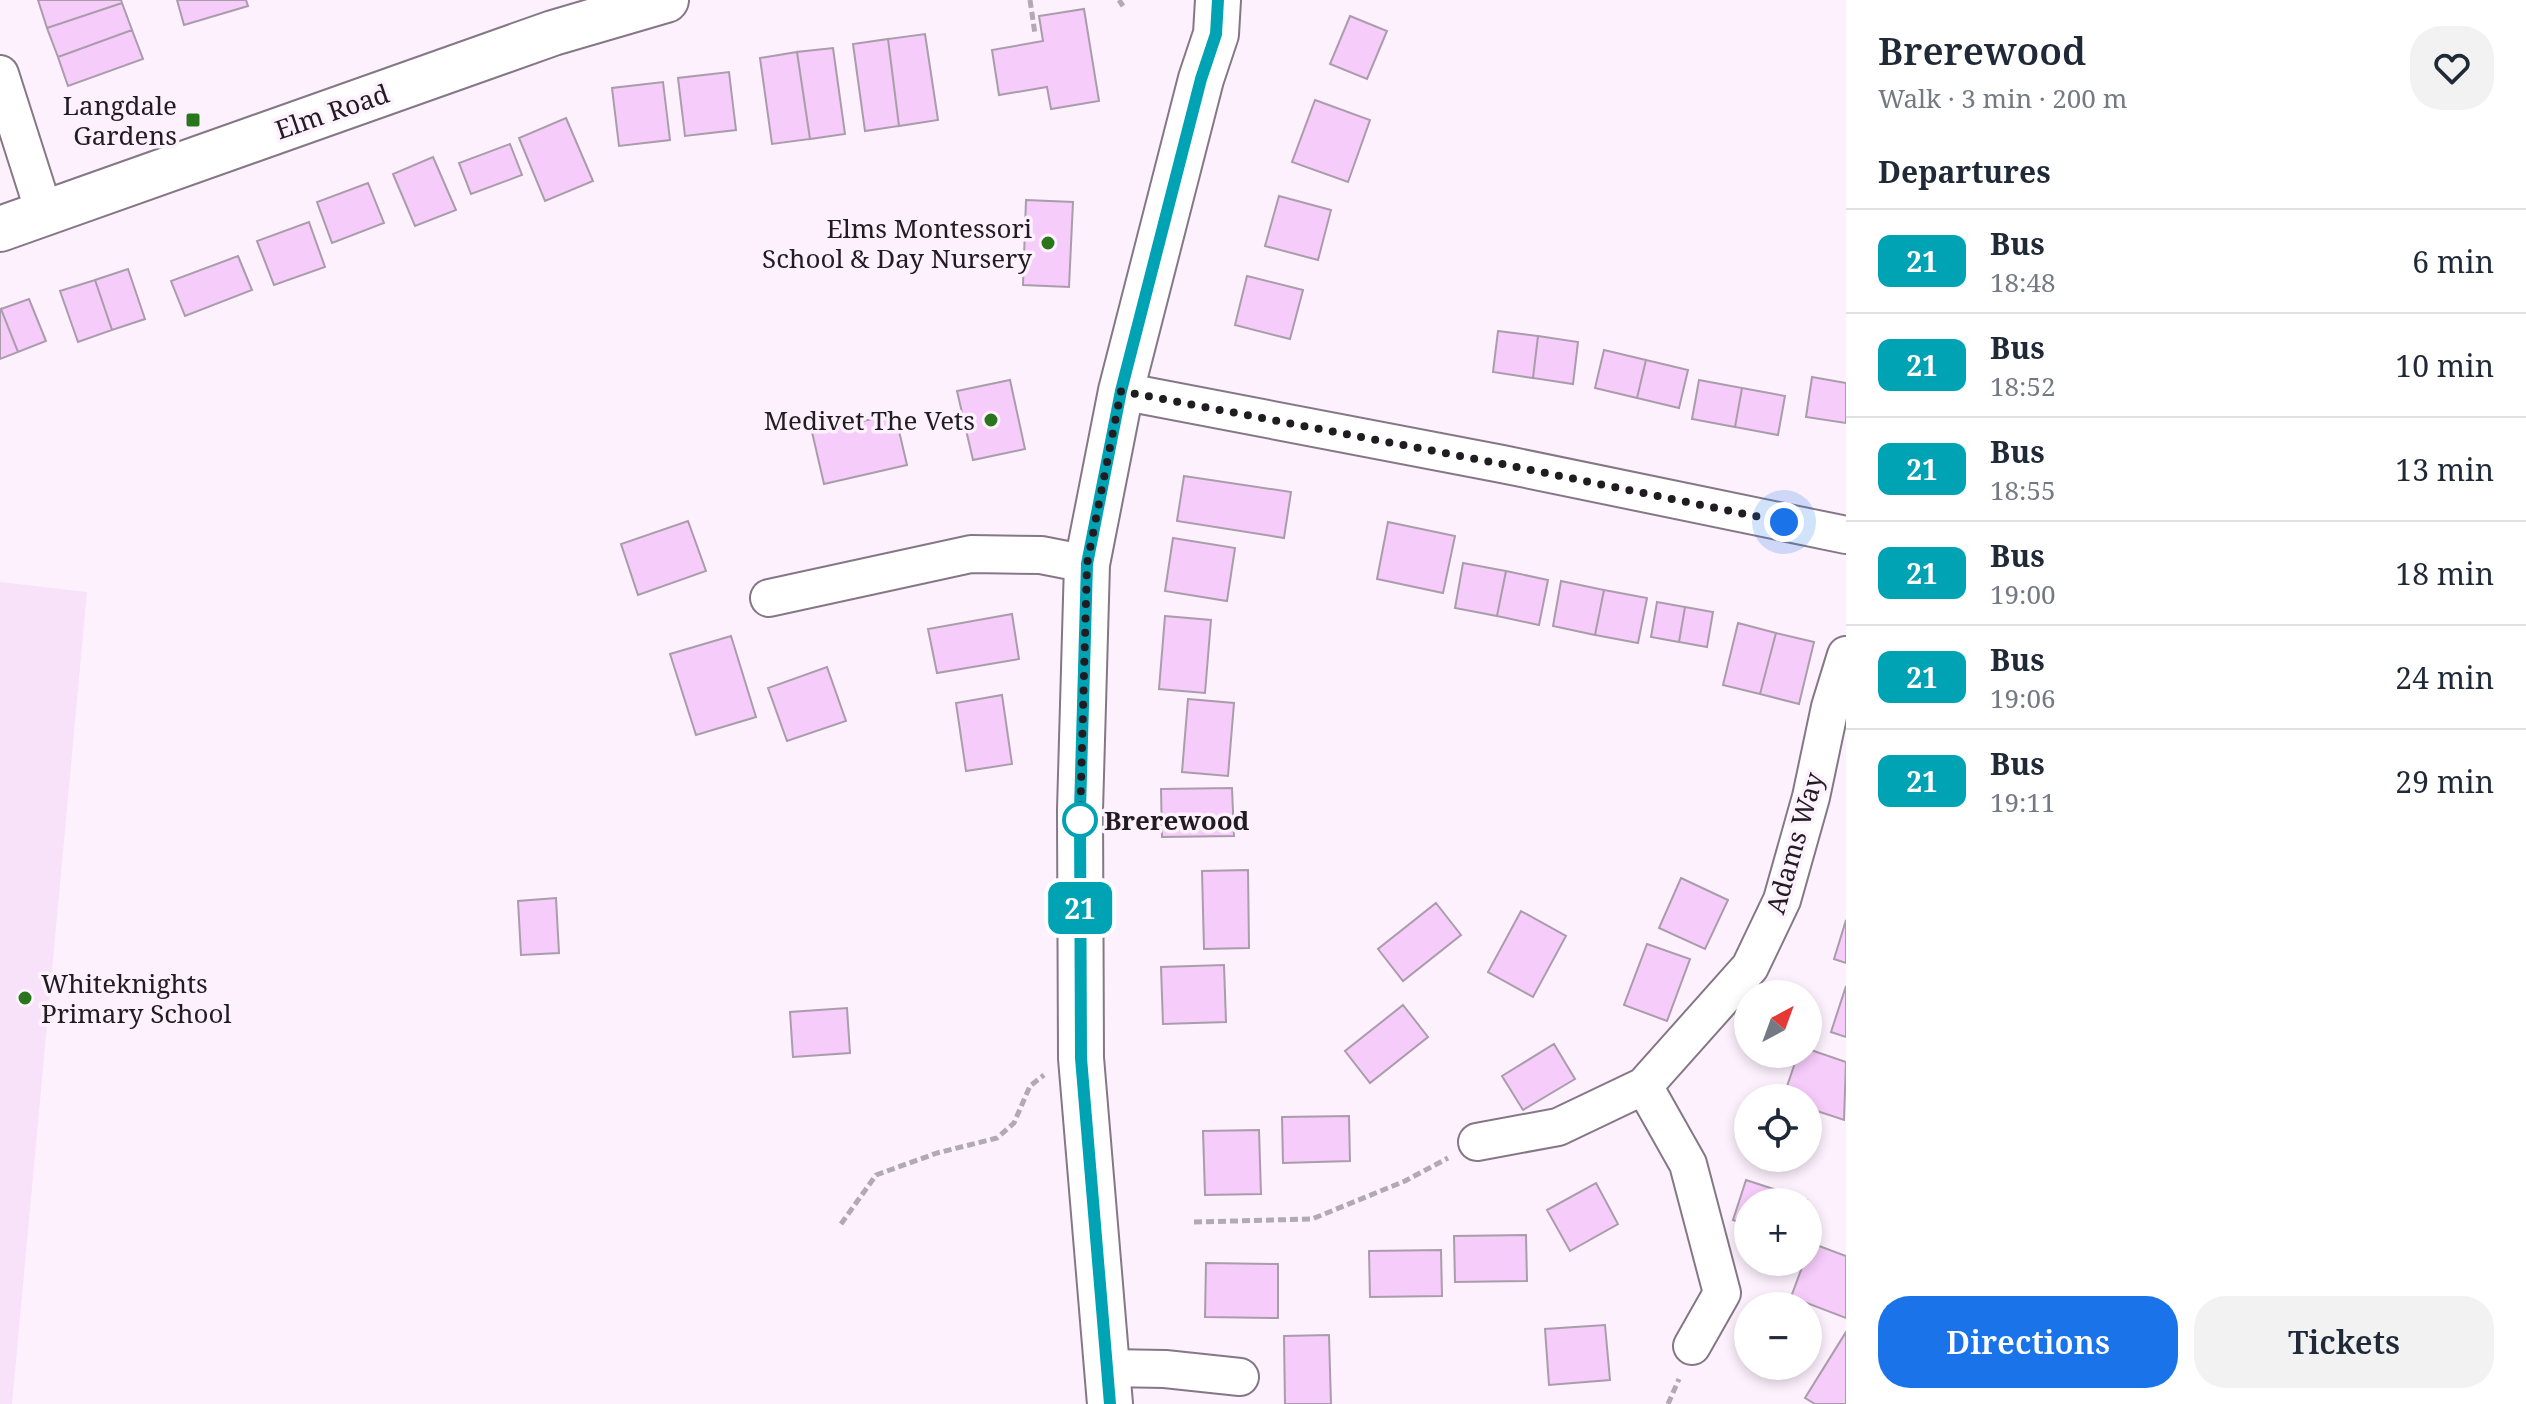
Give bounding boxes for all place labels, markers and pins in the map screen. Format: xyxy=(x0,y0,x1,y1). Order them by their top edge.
place label: Langdale Gardens xyxy=(63,87,177,153)
marker: Langdale Gardens xyxy=(184,111,202,129)
place label: Elms Montessori School & Day Nursery xyxy=(762,210,1032,276)
marker: Elms Montessori School & Day Nursery xyxy=(1039,234,1057,252)
place label: Medivet The Vets xyxy=(764,402,975,438)
marker: Medivet The Vets xyxy=(982,411,1000,429)
place label: Brerewood xyxy=(1104,802,1250,838)
marker: Brerewood xyxy=(1063,803,1097,837)
place label: Whiteknights Primary School xyxy=(41,965,232,1031)
marker: Whiteknights Primary School xyxy=(16,989,34,1007)

